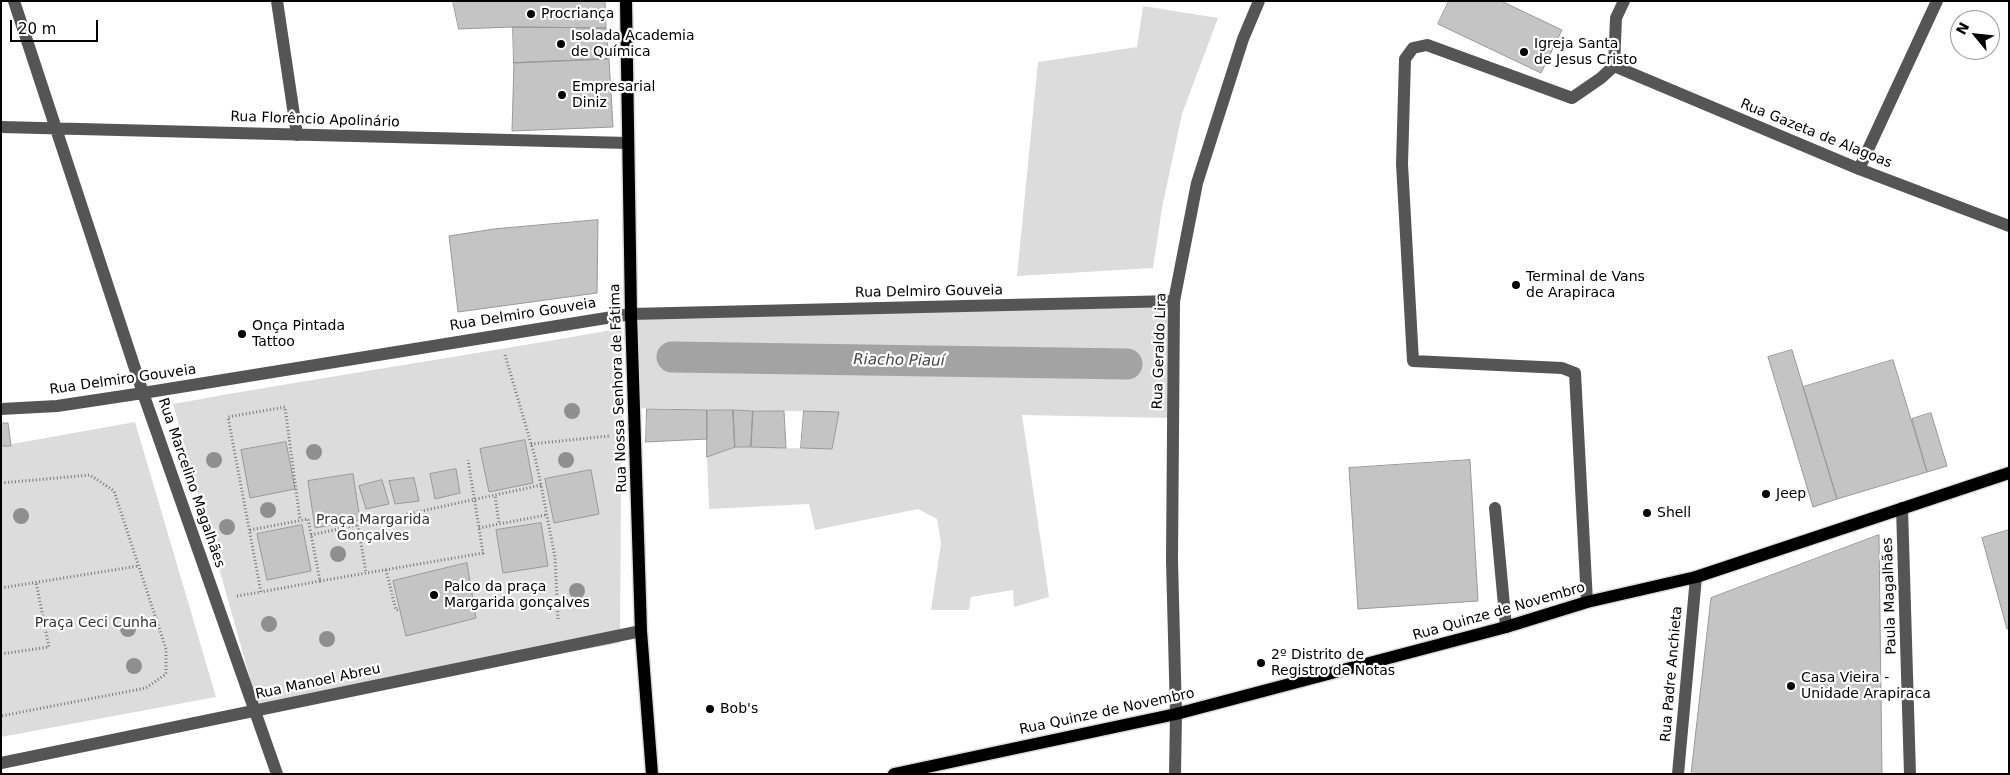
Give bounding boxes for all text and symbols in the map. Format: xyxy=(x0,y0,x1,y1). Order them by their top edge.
place label: Procriança xyxy=(541,6,614,22)
marker: Procriança xyxy=(525,8,537,20)
scale bar xyxy=(12,10,100,42)
north arrow xyxy=(1950,10,2000,60)
text: N xyxy=(1953,19,1972,37)
text: 20 m xyxy=(18,20,56,38)
place label: Isolada Academia de Química xyxy=(571,28,695,60)
place label: Igreja Santa de Jesus Cristo xyxy=(1534,36,1637,68)
marker: Isolada Academia de Química xyxy=(555,38,567,50)
marker: Igreja Santa de Jesus Cristo xyxy=(1518,46,1530,58)
place label: Empresarial Diniz xyxy=(572,79,655,111)
marker: Empresarial Diniz xyxy=(556,89,568,101)
street label: Rua Gazeta de Alagoas xyxy=(1738,96,1894,172)
street label: Rua Florêncio Apolinário xyxy=(230,109,400,131)
place label: Terminal de Vans de Arapiraca xyxy=(1526,269,1645,302)
marker: Terminal de Vans de Arapiraca xyxy=(1510,279,1522,291)
street label: Rua Delmiro Gouveia xyxy=(855,282,1003,302)
street label: Rua Nossa Senhora de Fátima xyxy=(607,283,631,493)
street label: Rua Geraldo Lira xyxy=(1150,292,1170,410)
street label: Rua Delmiro Gouveia xyxy=(449,295,597,335)
place label: Onça Pintada Tattoo xyxy=(252,318,345,351)
marker: Onça Pintada Tattoo xyxy=(236,328,248,340)
water label: Riacho Piauí xyxy=(853,351,945,371)
street label: Rua Delmiro Gouveia xyxy=(49,361,197,399)
street label: Rua Marcelino Magalhães xyxy=(154,396,228,570)
place label: Jeep xyxy=(1776,486,1806,502)
marker: Jeep xyxy=(1760,488,1772,500)
place label: Shell xyxy=(1657,505,1691,521)
marker: Shell xyxy=(1641,507,1653,519)
park label: Praça Margarida Gonçalves xyxy=(316,512,430,544)
street label: Paula Magalhães xyxy=(1880,537,1900,655)
place label: Palco da praça Margarida gonçalves xyxy=(444,579,590,612)
street label: Rua Quinze de Novembro xyxy=(1411,579,1587,645)
marker: Palco da praça Margarida gonçalves xyxy=(428,589,440,601)
street label: Rua Padre Anchieta xyxy=(1658,605,1686,743)
park label: Praça Ceci Cunha xyxy=(35,615,157,631)
place label: 2º Distrito de Registro de Notas xyxy=(1271,647,1395,680)
marker: 2º Distrito de Registro de Notas xyxy=(1255,657,1267,669)
street label: Rua Manoel Abreu xyxy=(254,661,382,703)
place label: Casa Vieira - Unidade Arapiraca xyxy=(1801,670,1931,702)
marker: Casa Vieira - Unidade Arapiraca xyxy=(1785,680,1797,692)
street label: Rua Quinze de Novembro xyxy=(1018,685,1196,739)
place label: Bob's xyxy=(720,701,758,717)
marker: Bob's xyxy=(704,703,716,715)

